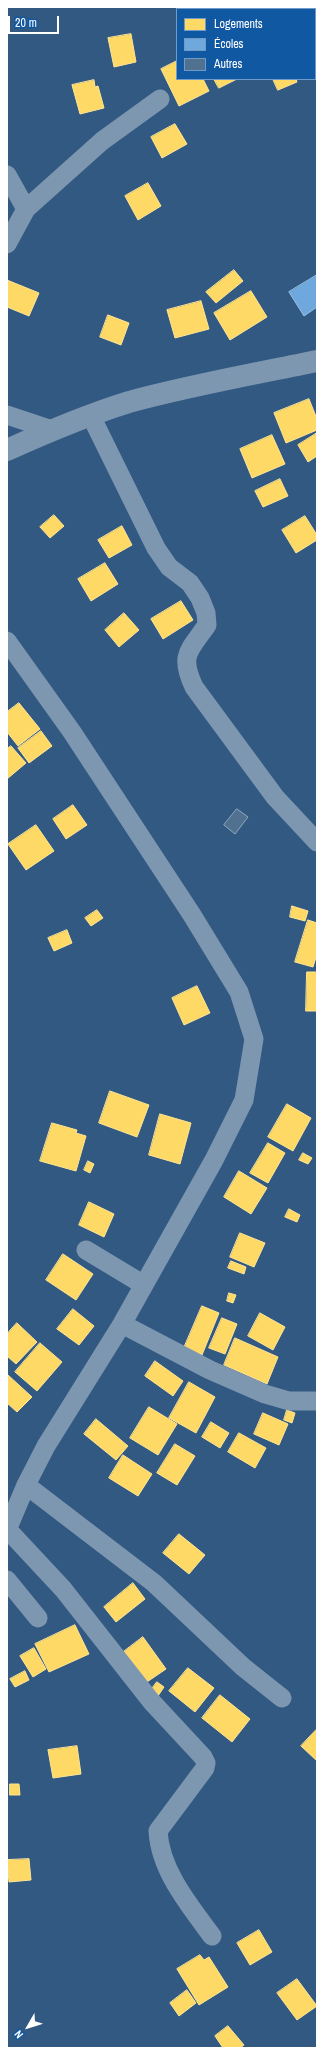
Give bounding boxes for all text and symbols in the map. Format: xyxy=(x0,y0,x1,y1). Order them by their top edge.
scale bar xyxy=(10,8,61,34)
legend xyxy=(176,8,316,80)
text: 20 m xyxy=(15,15,37,31)
text: Logements xyxy=(214,16,263,32)
text: Écoles xyxy=(214,36,244,52)
text: Autres xyxy=(214,56,242,72)
north arrow xyxy=(8,2007,48,2047)
text: N xyxy=(11,2028,26,2041)

